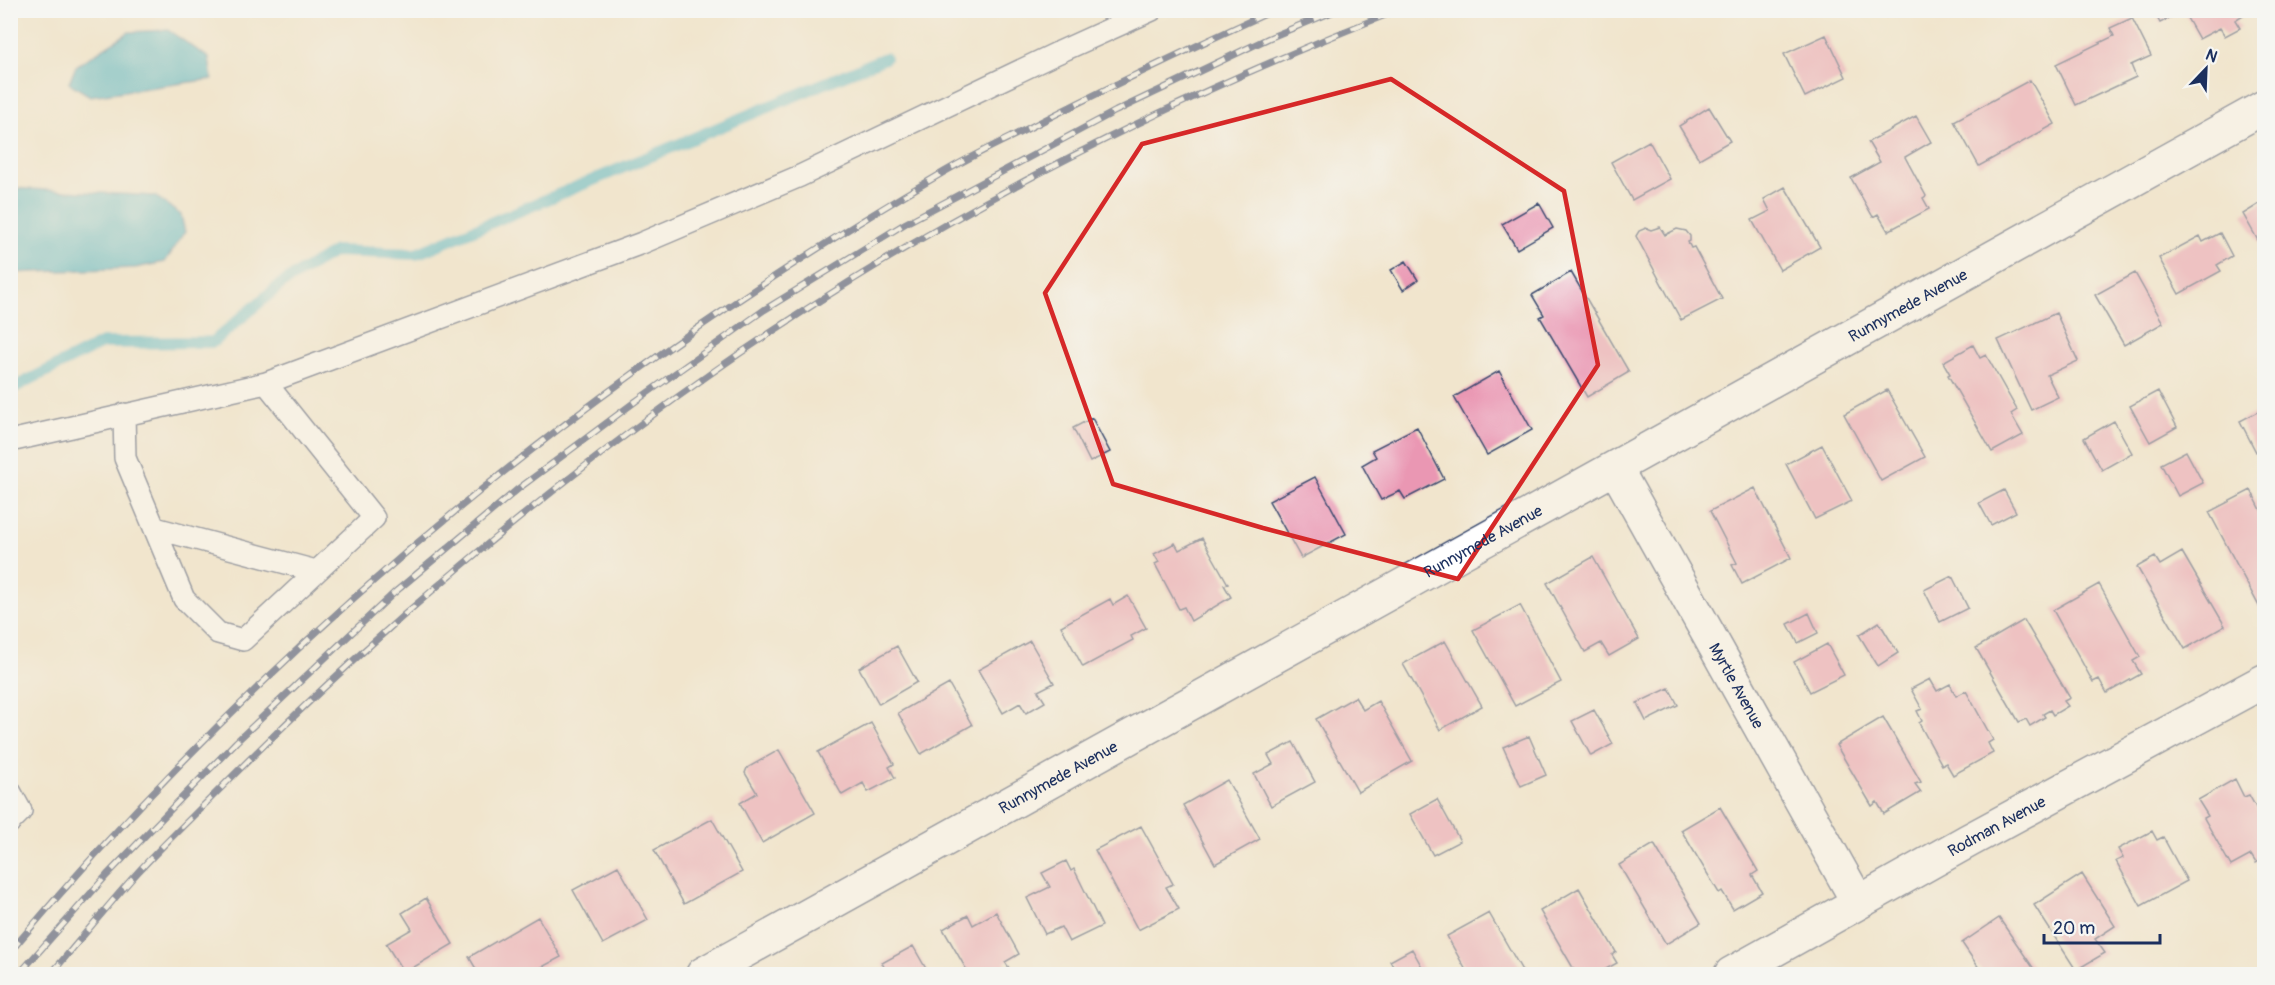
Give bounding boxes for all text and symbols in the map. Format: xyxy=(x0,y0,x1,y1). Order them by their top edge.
north arrow xyxy=(2176,39,2236,99)
text: N xyxy=(2203,45,2221,68)
street label: Runnymede Avenue xyxy=(1845,265,1971,347)
street label: Runnymede Avenue xyxy=(1420,501,1546,583)
street label: Myrtle Avenue xyxy=(1704,640,1768,732)
street label: Runnymede Avenue xyxy=(996,737,1121,819)
street label: Rodman Avenue xyxy=(1944,792,2049,861)
scale bar xyxy=(2044,907,2160,945)
text: 20 m xyxy=(2053,917,2095,940)

